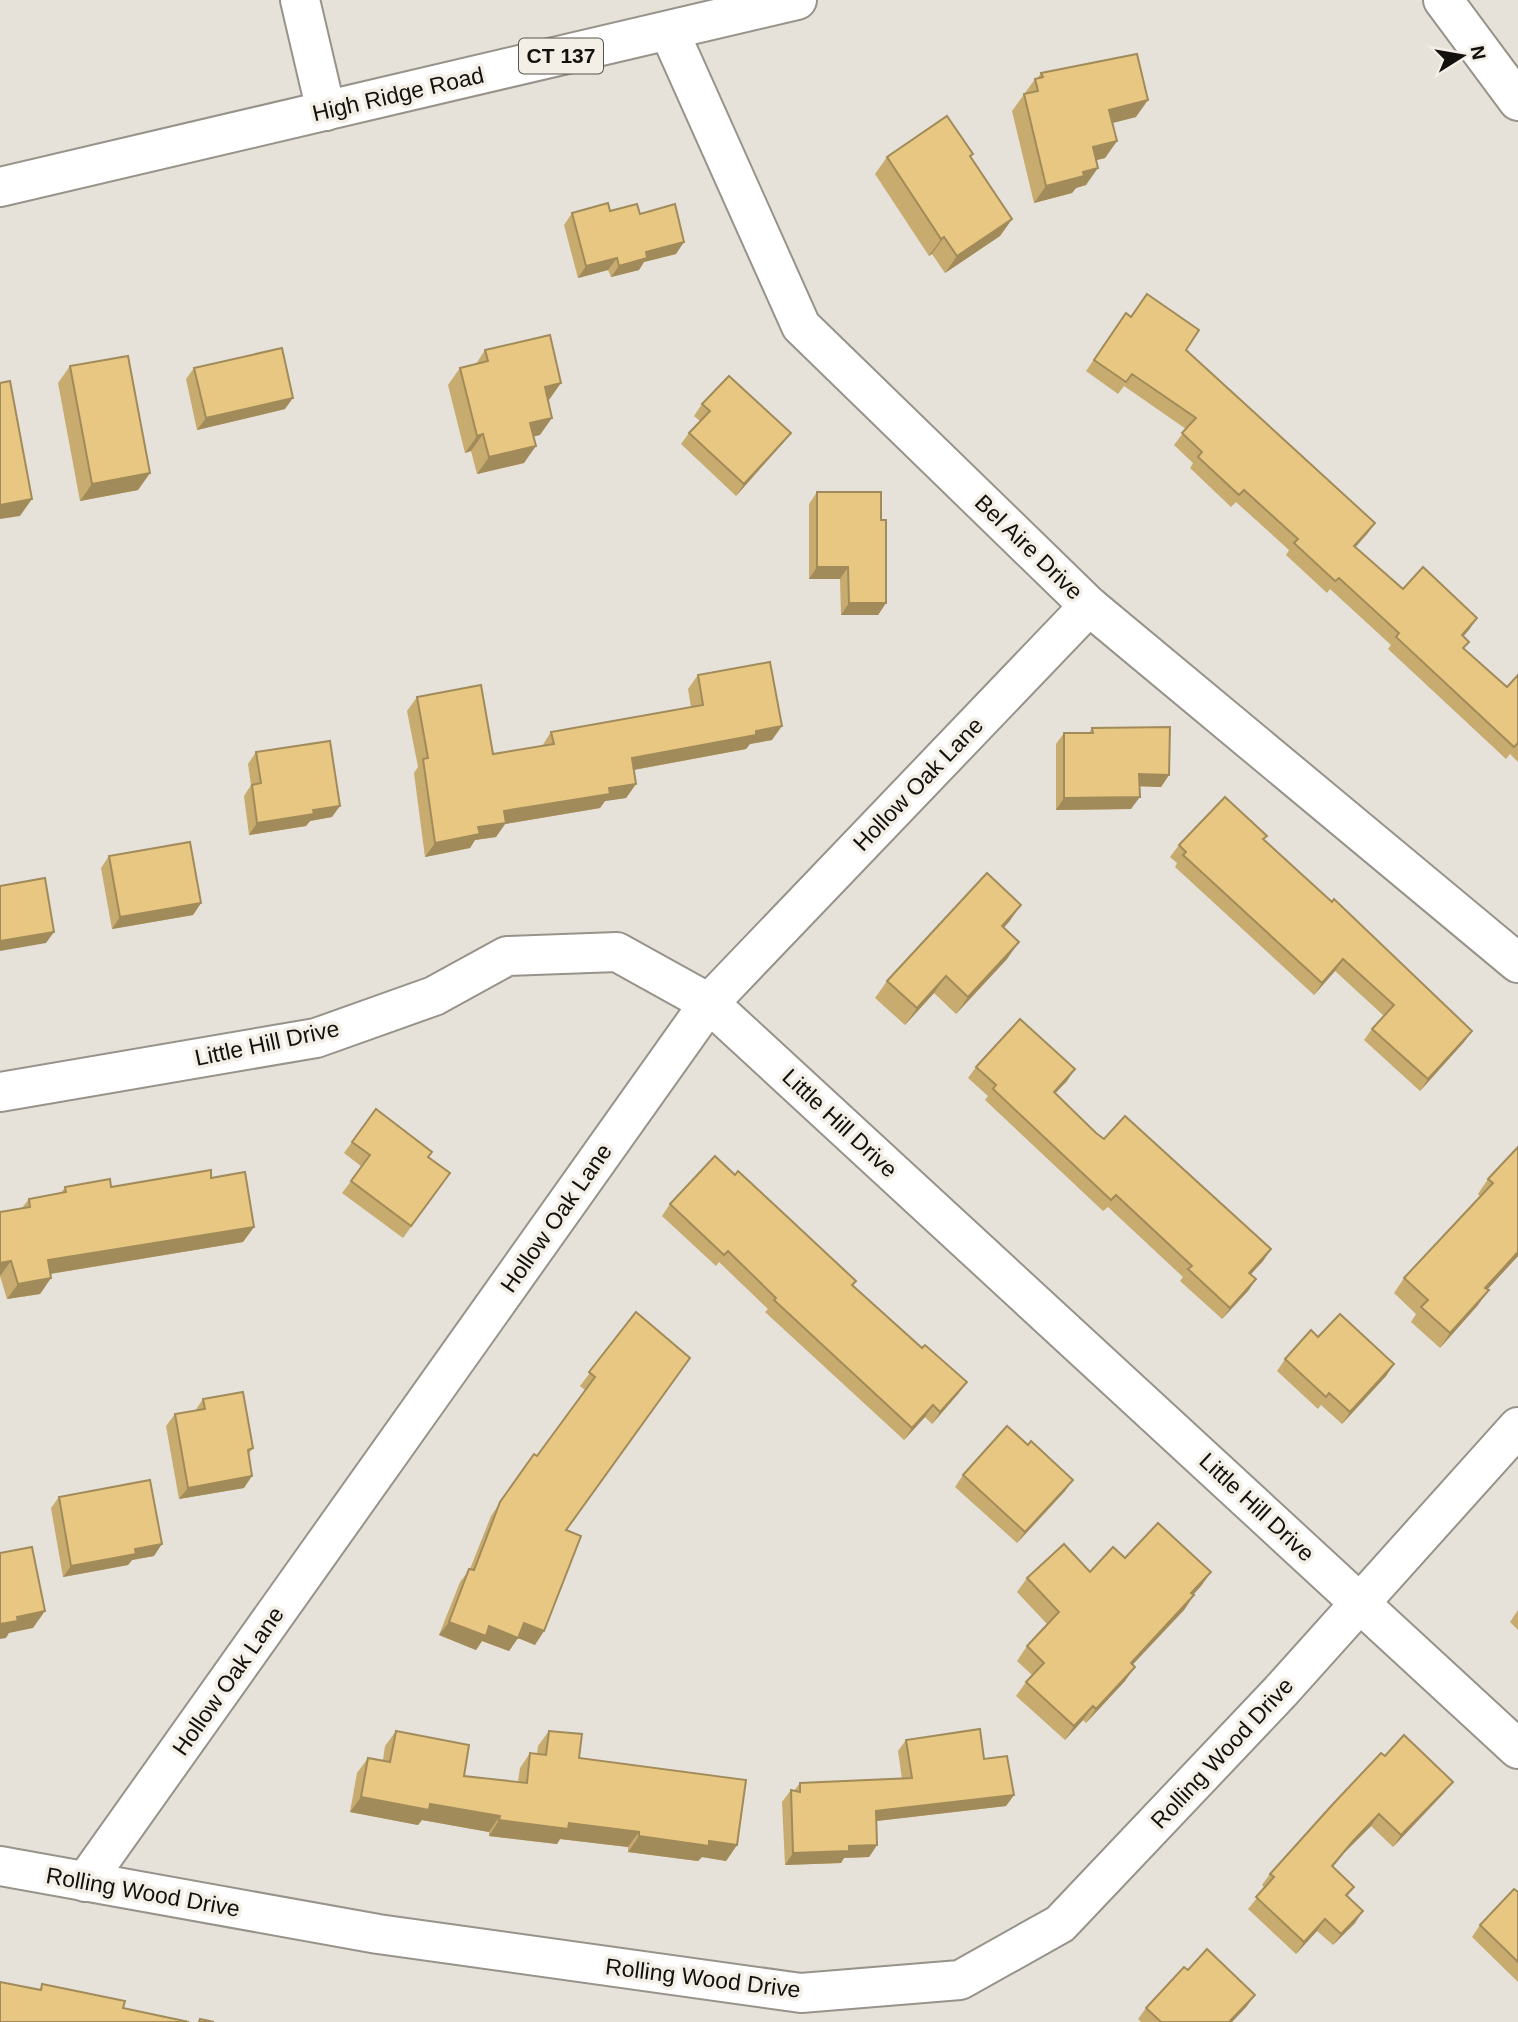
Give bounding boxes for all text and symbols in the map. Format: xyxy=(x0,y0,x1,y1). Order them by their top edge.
north arrow xyxy=(1427,21,1497,91)
road number: CT 137 xyxy=(519,38,603,74)
text: N xyxy=(1467,44,1490,62)
street label: High Ridge Road xyxy=(310,62,486,126)
street label: Bel Aire Drive xyxy=(970,489,1088,605)
street label: Hollow Oak Lane xyxy=(848,712,988,856)
street label: Little Hill Drive xyxy=(192,1015,342,1071)
street label: Little Hill Drive xyxy=(777,1063,903,1183)
street label: Hollow Oak Lane xyxy=(495,1139,617,1297)
street label: Little Hill Drive xyxy=(1194,1447,1320,1567)
street label: Hollow Oak Lane xyxy=(167,1602,289,1760)
street label: Rolling Wood Drive xyxy=(1146,1672,1298,1834)
street label: Rolling Wood Drive xyxy=(44,1862,242,1922)
street label: Rolling Wood Drive xyxy=(604,1953,802,2003)

